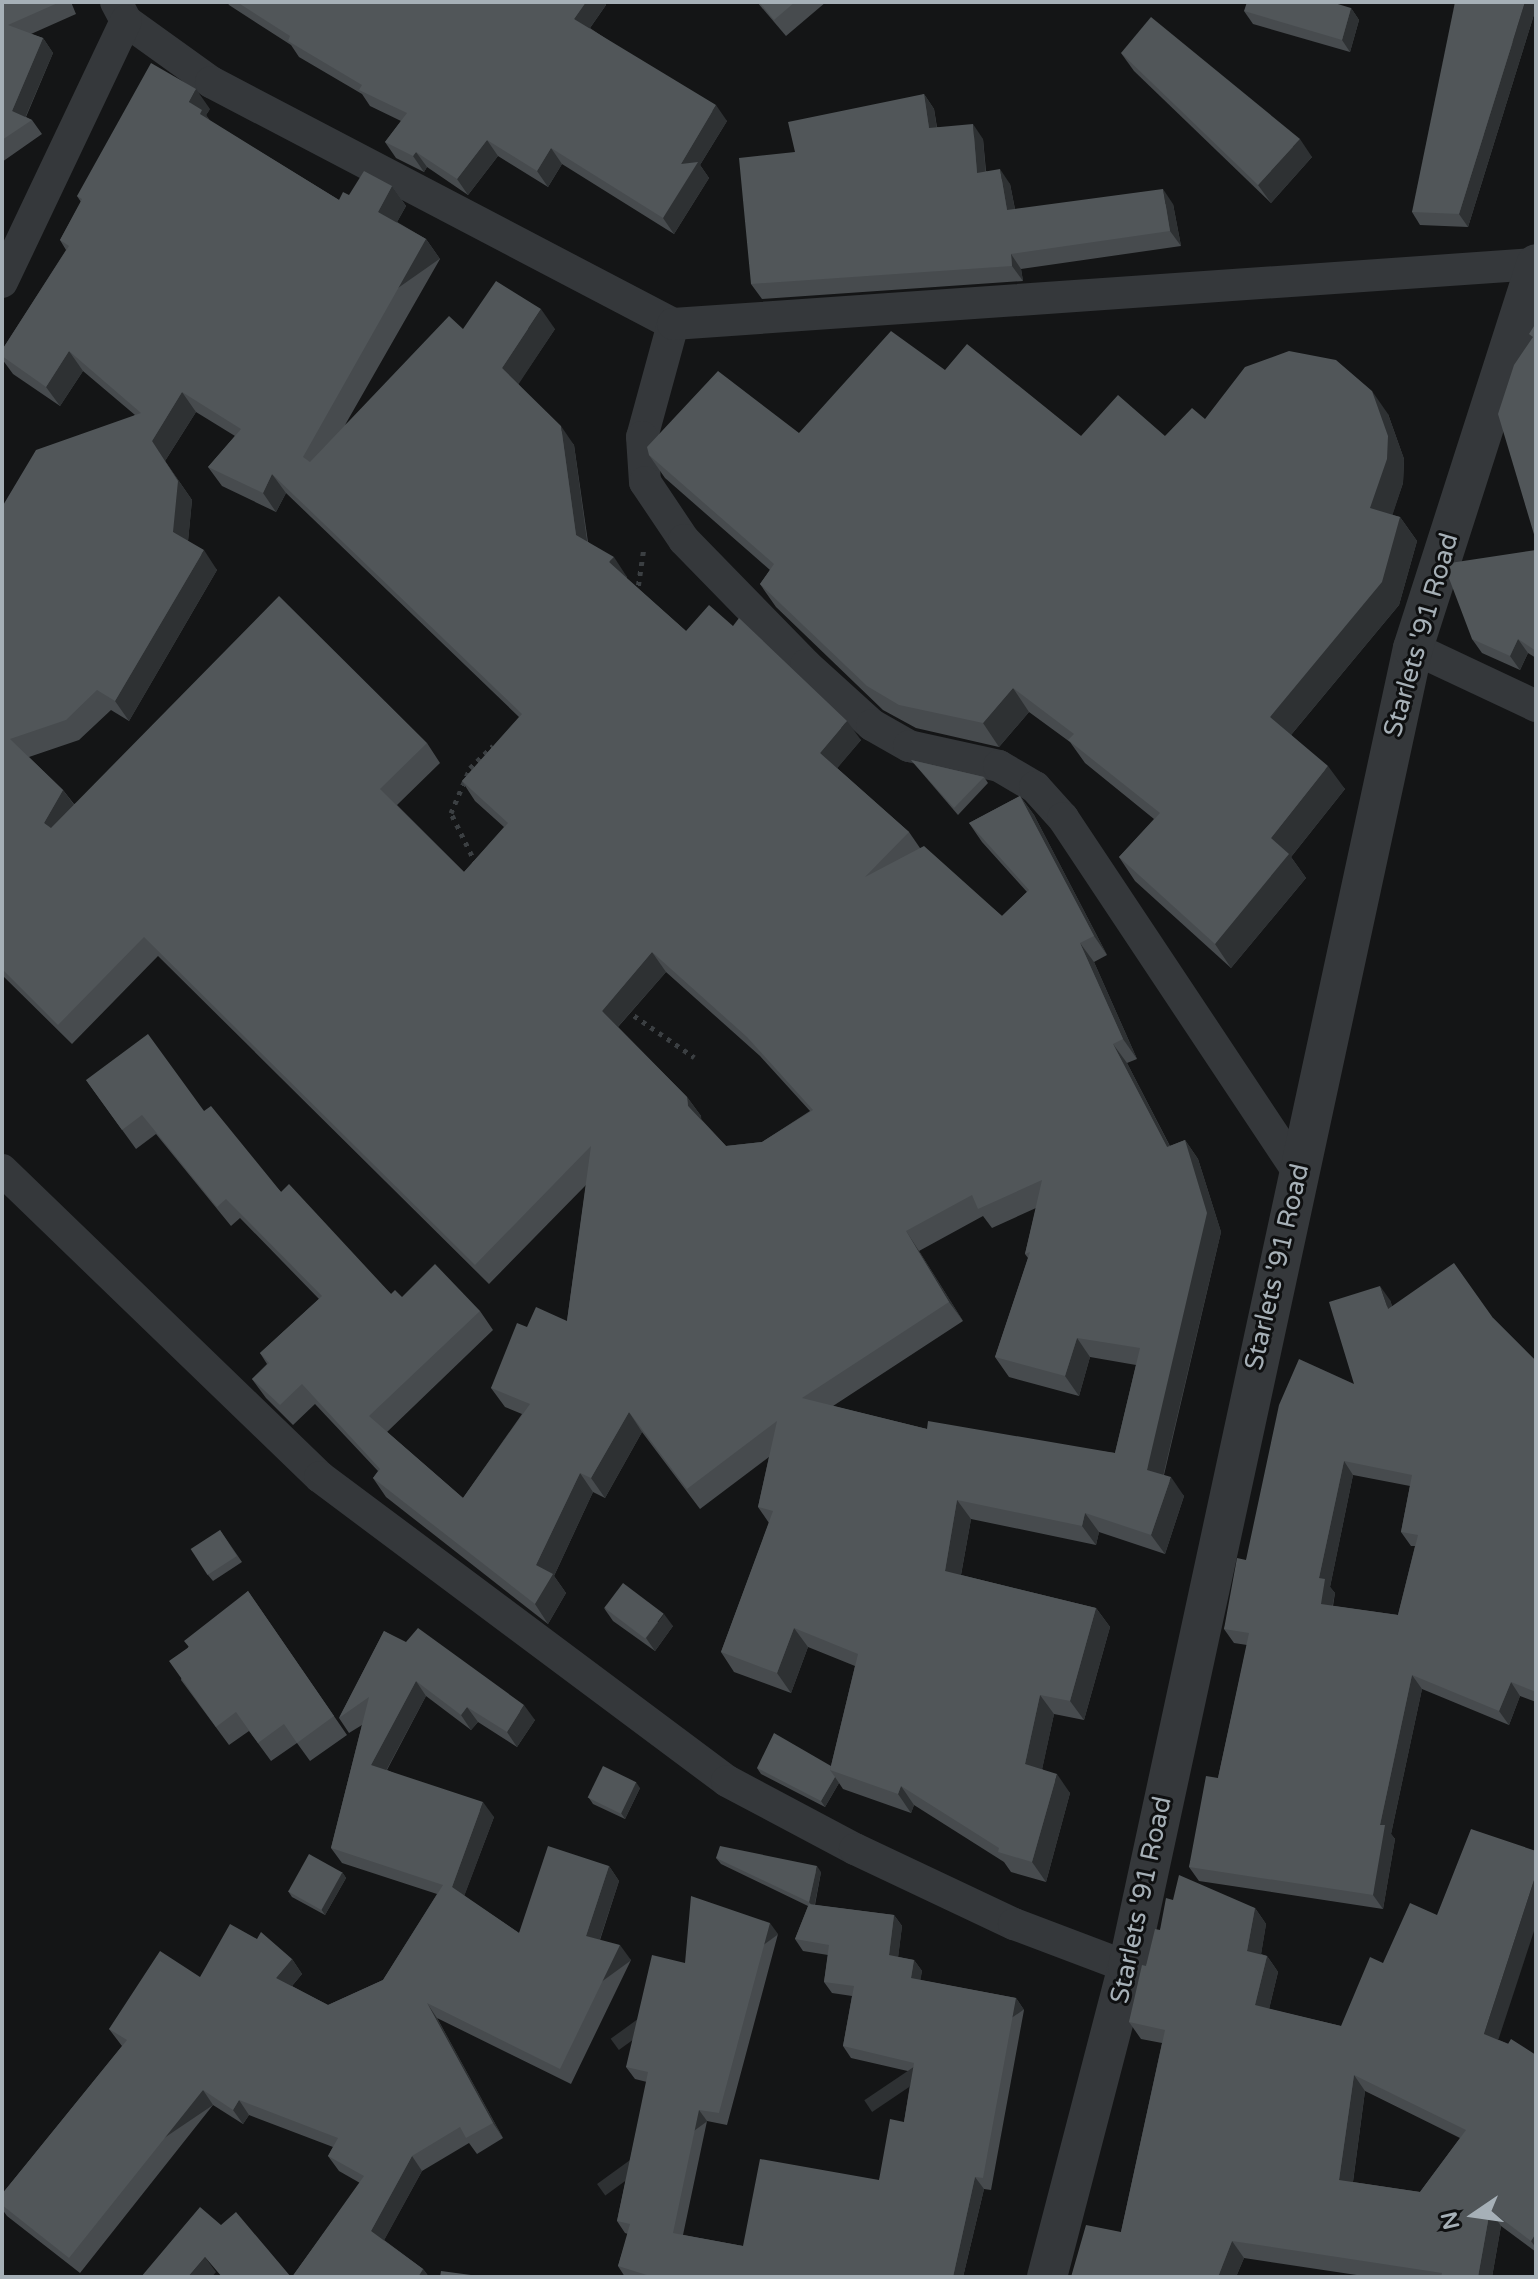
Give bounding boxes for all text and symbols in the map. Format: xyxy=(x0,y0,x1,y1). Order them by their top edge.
street label: Starlets '91 Road xyxy=(1377,529,1465,741)
street label: Starlets '91 Road xyxy=(1238,1161,1316,1373)
street label: Starlets '91 Road xyxy=(1104,1794,1178,2006)
north arrow xyxy=(1434,2175,1514,2255)
text: N xyxy=(1436,2209,1465,2232)

